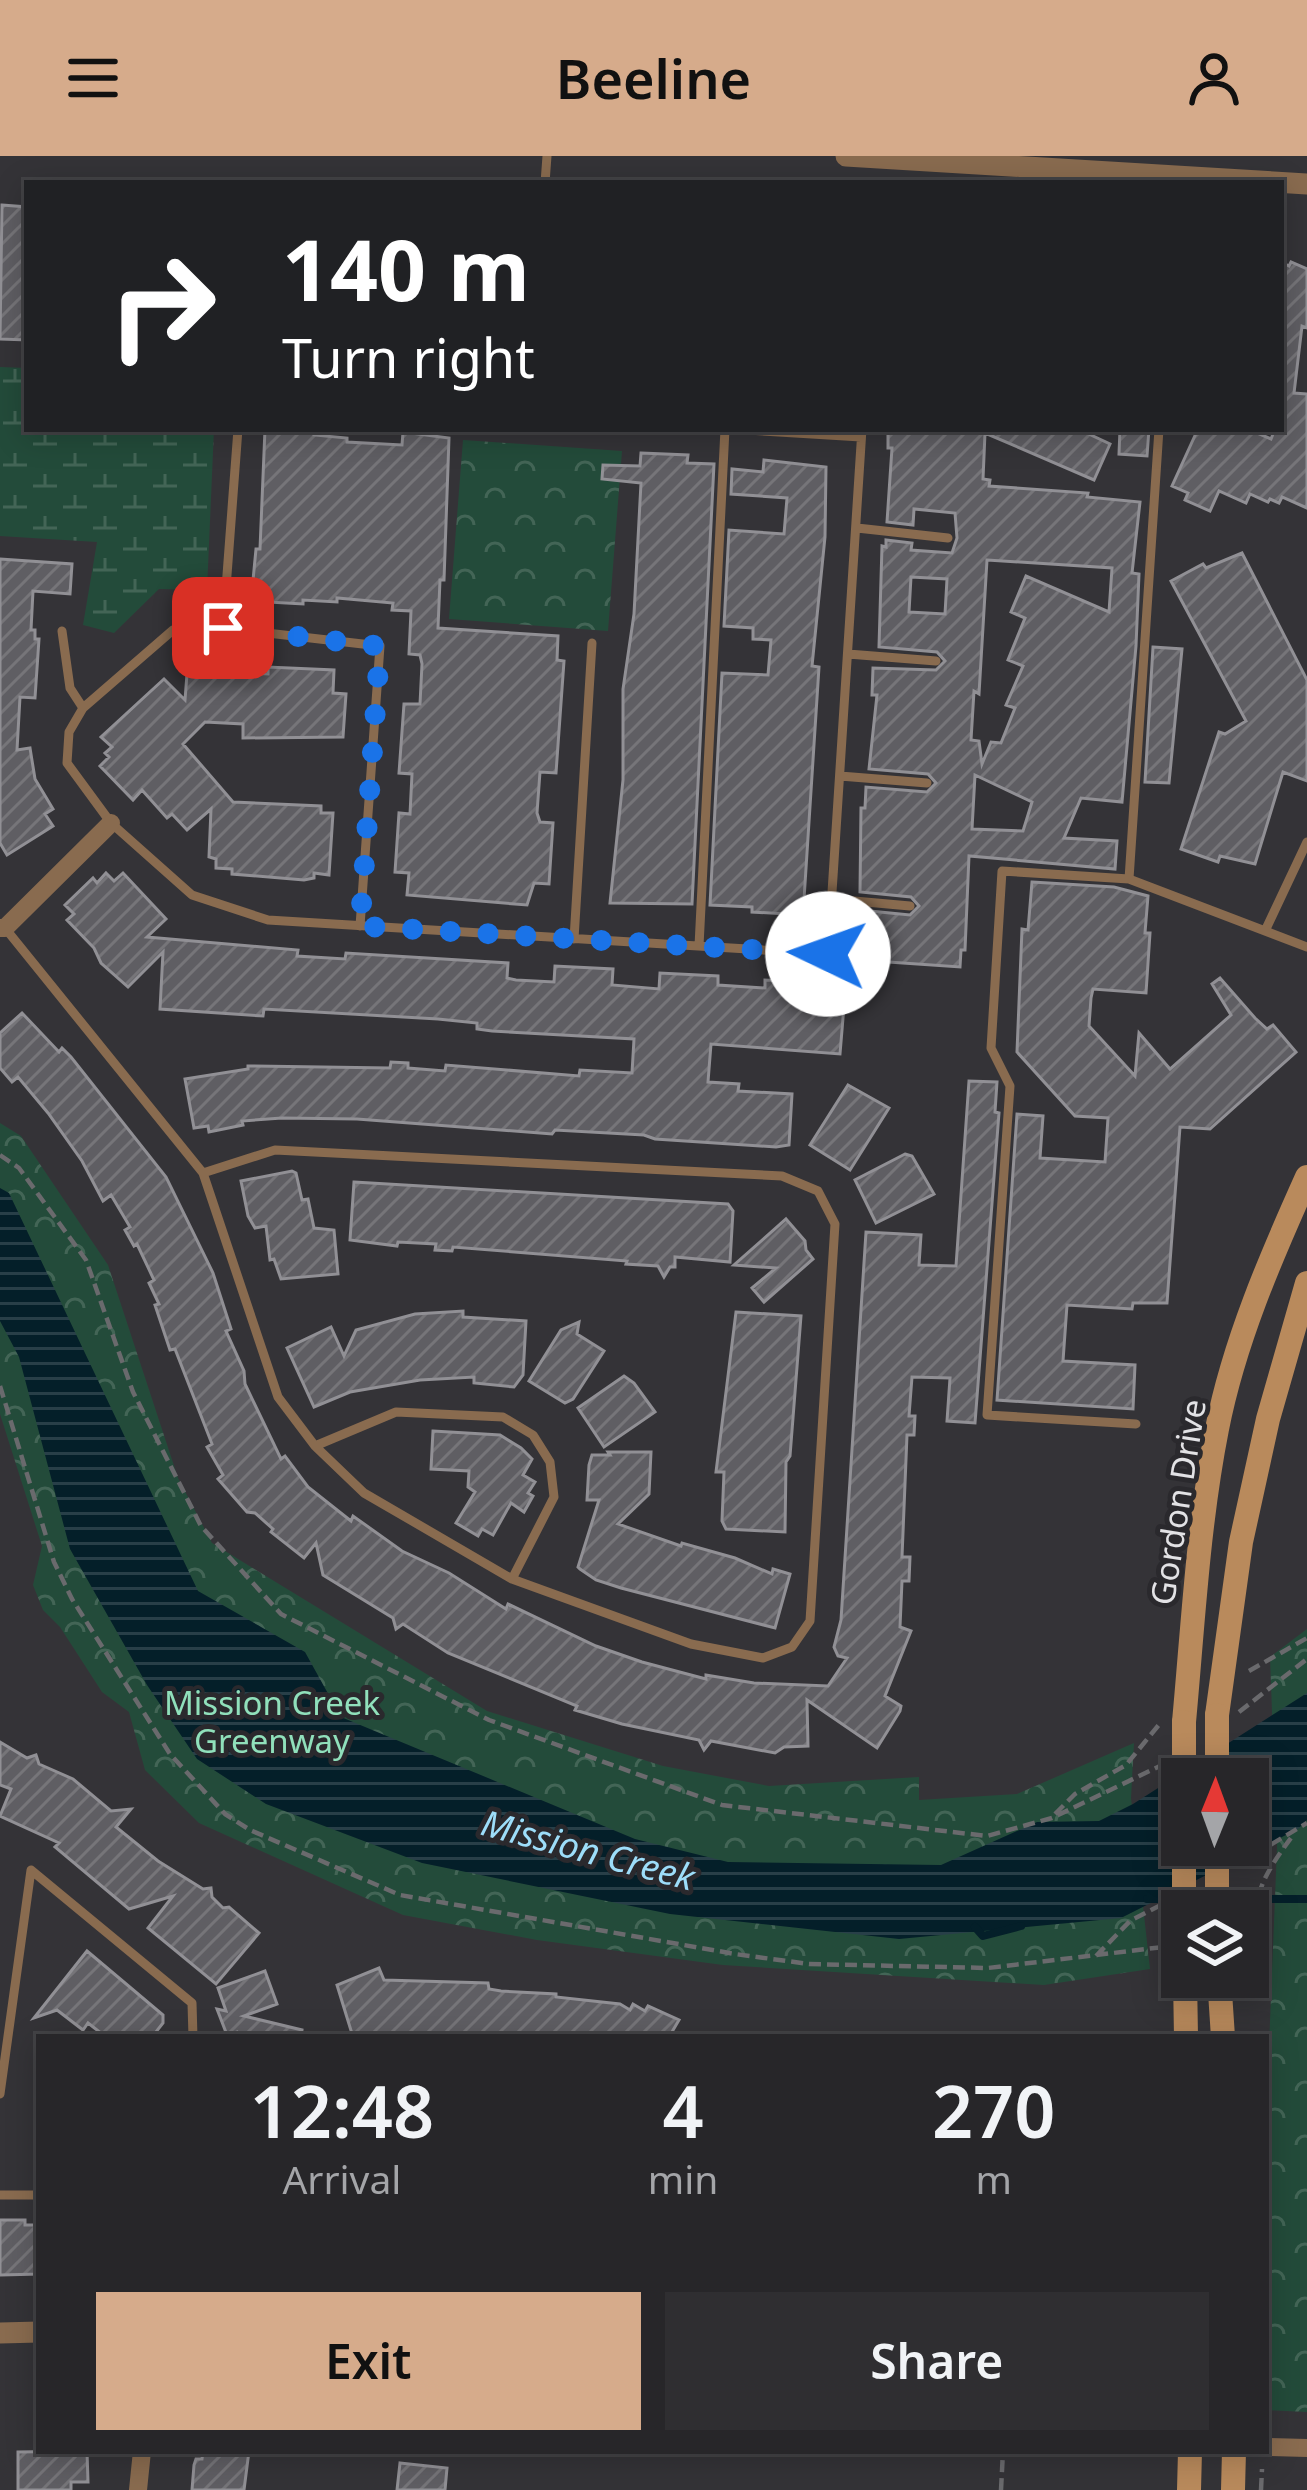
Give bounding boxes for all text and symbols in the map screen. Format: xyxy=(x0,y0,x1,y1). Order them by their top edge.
text: Beeline xyxy=(556,41,751,115)
icon: menu xyxy=(60,45,126,111)
icon: person xyxy=(1181,45,1247,111)
text: 140 m xyxy=(282,211,530,326)
icon: right xyxy=(84,228,240,384)
text: Turn right xyxy=(282,320,535,394)
pin xyxy=(172,577,274,679)
icon: arrive xyxy=(190,595,256,661)
position arrow xyxy=(765,891,891,1017)
street label: Gordon Drive xyxy=(1139,1396,1216,1608)
park label: Mission Creek Greenway xyxy=(164,1680,380,1763)
north arrow xyxy=(1161,1758,1269,1866)
map controls xyxy=(1161,1758,1269,1998)
water label: Mission Creek xyxy=(476,1798,701,1902)
button: layers xyxy=(1161,1890,1269,1998)
text: 12:48 xyxy=(250,2061,434,2159)
text: 4 xyxy=(662,2061,704,2159)
text: 270 xyxy=(932,2061,1055,2159)
text: Arrival xyxy=(282,2152,401,2205)
text: min xyxy=(648,2152,718,2205)
text: m xyxy=(975,2152,1012,2205)
button: Exit xyxy=(96,2292,641,2430)
button: Share xyxy=(665,2292,1209,2430)

